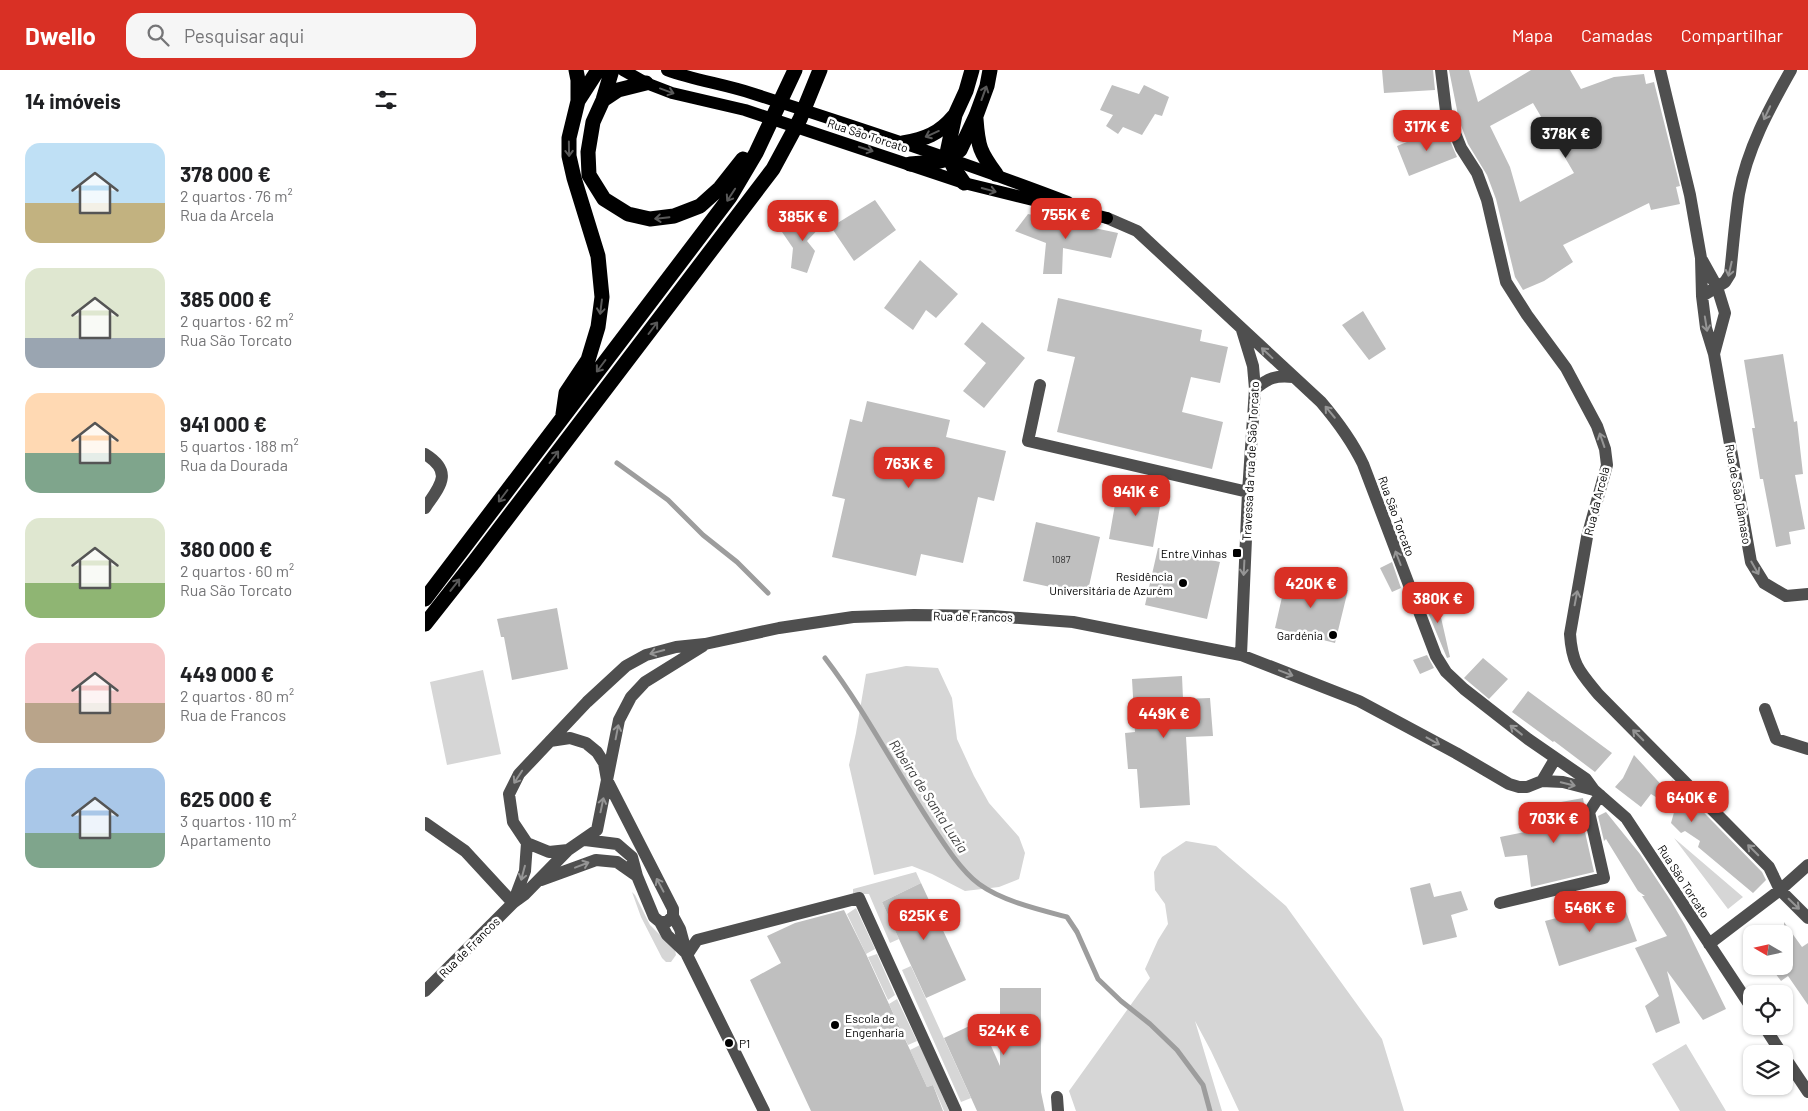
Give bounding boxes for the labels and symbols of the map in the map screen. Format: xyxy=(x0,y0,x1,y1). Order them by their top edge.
one-way arrow xyxy=(980,86,989,101)
one-way arrow xyxy=(659,87,674,96)
one-way arrow xyxy=(1762,105,1772,120)
pin: 317K € xyxy=(1386,109,1468,152)
street label: Rua São Torcato xyxy=(826,115,910,155)
pin: 378K € xyxy=(1525,116,1607,159)
one-way arrow xyxy=(925,130,940,139)
one-way arrow xyxy=(564,140,574,157)
one-way arrow xyxy=(857,145,873,154)
one-way arrow xyxy=(981,186,997,195)
one-way arrow xyxy=(726,187,736,201)
pin: 755K € xyxy=(1025,198,1107,240)
pin: 385K € xyxy=(762,200,844,242)
one-way arrow xyxy=(654,213,670,223)
one-way arrow xyxy=(1724,261,1734,277)
one-way arrow xyxy=(596,299,606,315)
one-way arrow xyxy=(1701,315,1711,331)
one-way arrow xyxy=(648,321,658,335)
one-way arrow xyxy=(1261,347,1274,359)
one-way arrow xyxy=(596,359,606,373)
street label: Travessa da rua de São Torcato xyxy=(1239,381,1261,541)
one-way arrow xyxy=(1324,405,1335,418)
one-way arrow xyxy=(1597,432,1606,448)
street label: Rua de São Dâmaso xyxy=(1723,443,1755,545)
pin: 763K € xyxy=(868,446,950,489)
one-way arrow xyxy=(549,451,560,464)
street label: Rua da Arcela xyxy=(1581,465,1611,537)
pin: 941K € xyxy=(1095,474,1177,517)
street label: Rua São Torcato xyxy=(1376,474,1418,558)
one-way arrow xyxy=(498,489,508,503)
place label: Entre Vinhas xyxy=(1161,546,1227,560)
marker: Entre Vinhas xyxy=(1231,547,1243,559)
one-way arrow xyxy=(1393,551,1402,566)
house number: 1087 xyxy=(1051,553,1071,565)
one-way arrow xyxy=(1240,560,1249,576)
one-way arrow xyxy=(1751,560,1761,574)
pin: 420K € xyxy=(1270,566,1352,609)
place label: Residência Universitária de Azurém xyxy=(1049,569,1173,597)
marker: Residência Universitária de Azurém xyxy=(1177,577,1189,589)
one-way arrow xyxy=(450,579,461,592)
pin: 380K € xyxy=(1397,582,1479,624)
one-way arrow xyxy=(1571,590,1581,606)
street label: Rua de Francos xyxy=(933,608,1013,624)
place label: Gardénia xyxy=(1277,628,1323,642)
marker: Gardénia xyxy=(1327,629,1339,641)
one-way arrow xyxy=(649,648,665,657)
one-way arrow xyxy=(1278,668,1293,678)
pin: 449K € xyxy=(1123,696,1205,739)
one-way arrow xyxy=(613,724,622,740)
one-way arrow xyxy=(1510,724,1523,735)
one-way arrow xyxy=(1632,729,1645,741)
water label: Ribeira de Santa Luzia xyxy=(886,736,972,856)
one-way arrow xyxy=(1426,736,1441,746)
one-way arrow xyxy=(513,770,524,784)
one-way arrow xyxy=(1560,779,1576,789)
pin: 640K € xyxy=(1651,780,1733,823)
one-way arrow xyxy=(598,797,607,813)
pin: 703K € xyxy=(1513,802,1595,844)
street label: Rua São Torcato xyxy=(1655,842,1713,920)
one-way arrow xyxy=(1747,845,1759,857)
one-way arrow xyxy=(574,860,590,869)
one-way arrow xyxy=(517,865,527,881)
one-way arrow xyxy=(655,877,665,892)
pin: 546K € xyxy=(1549,890,1631,933)
pin: 625K € xyxy=(883,898,965,941)
one-way arrow xyxy=(1788,898,1800,910)
street label: Rua de Francos xyxy=(436,914,502,980)
north arrow xyxy=(1743,925,1793,975)
place label: Escola de Engenharia xyxy=(845,1011,904,1039)
pin: 524K € xyxy=(963,1014,1045,1056)
marker: Escola de Engenharia xyxy=(829,1019,841,1031)
place label: P1 xyxy=(739,1036,750,1050)
marker: P1 xyxy=(723,1037,735,1049)

